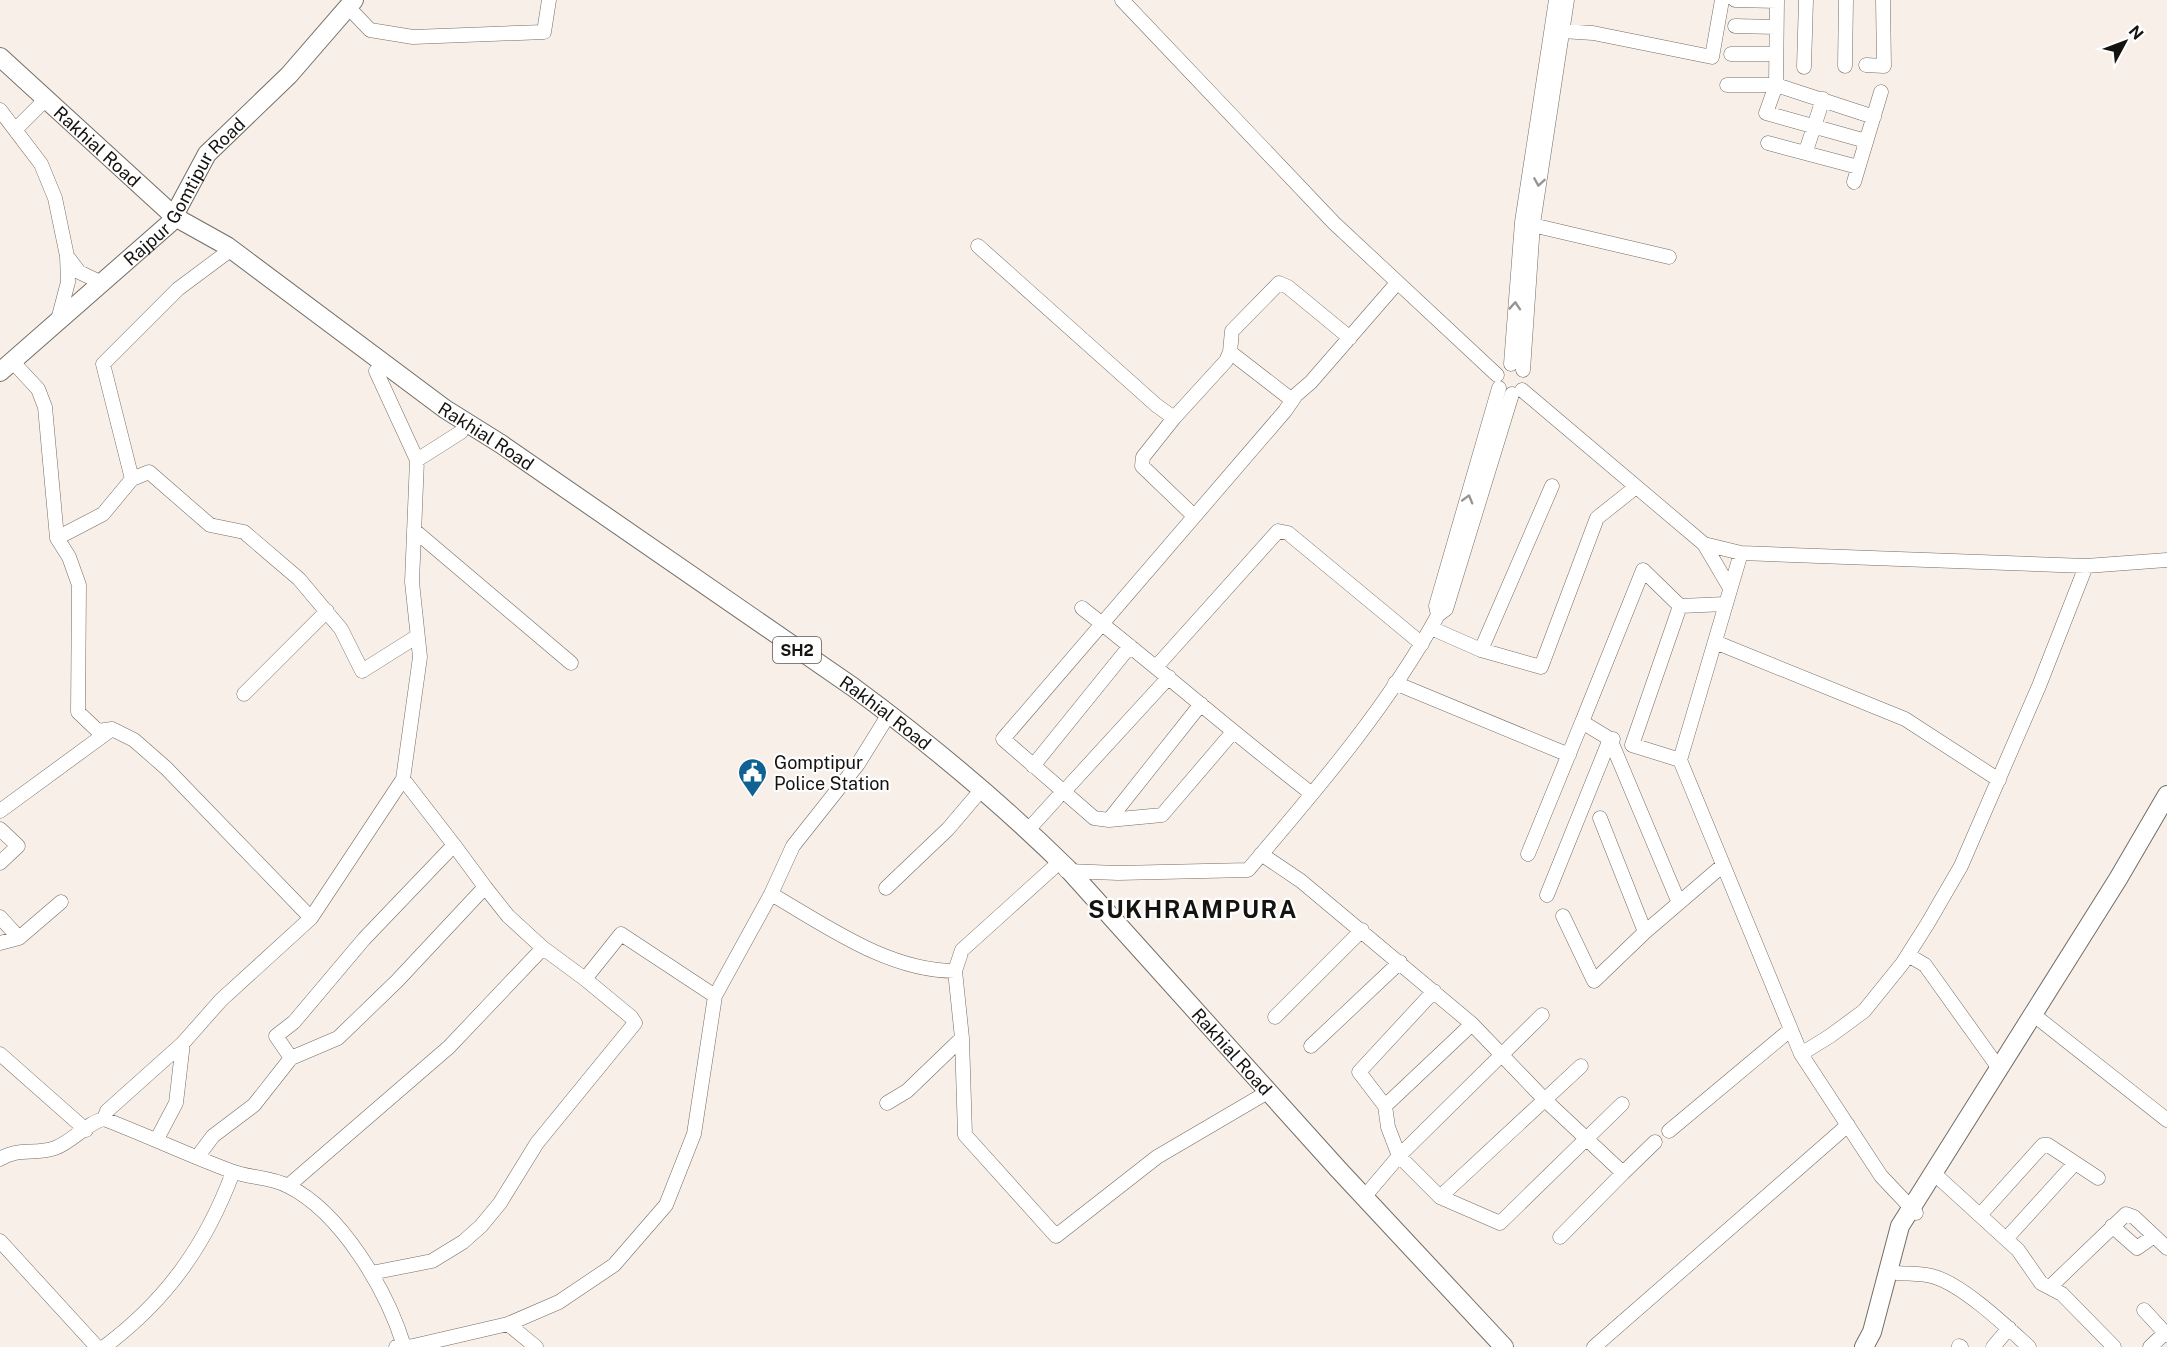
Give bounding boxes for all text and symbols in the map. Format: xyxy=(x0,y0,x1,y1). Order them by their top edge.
north arrow xyxy=(2095,12,2155,72)
text: N xyxy=(2125,22,2147,43)
street label: Rakhial Road xyxy=(50,101,145,191)
street label: Rajpur Gomtipur Road xyxy=(119,113,249,270)
one-way arrow xyxy=(1534,178,1546,187)
one-way arrow xyxy=(1508,301,1521,310)
street label: Rakhial Road xyxy=(435,397,538,474)
one-way arrow xyxy=(1461,494,1473,504)
road number: SH2 xyxy=(773,637,821,663)
street label: Rakhial Road xyxy=(836,671,936,754)
place label: Gomptipur Police Station xyxy=(774,752,890,794)
public building icon: Gomptipur Police Station xyxy=(737,756,769,798)
district label: SUKHRAMPURA xyxy=(1088,895,1298,923)
street label: Rakhial Road xyxy=(1188,1004,1277,1099)

